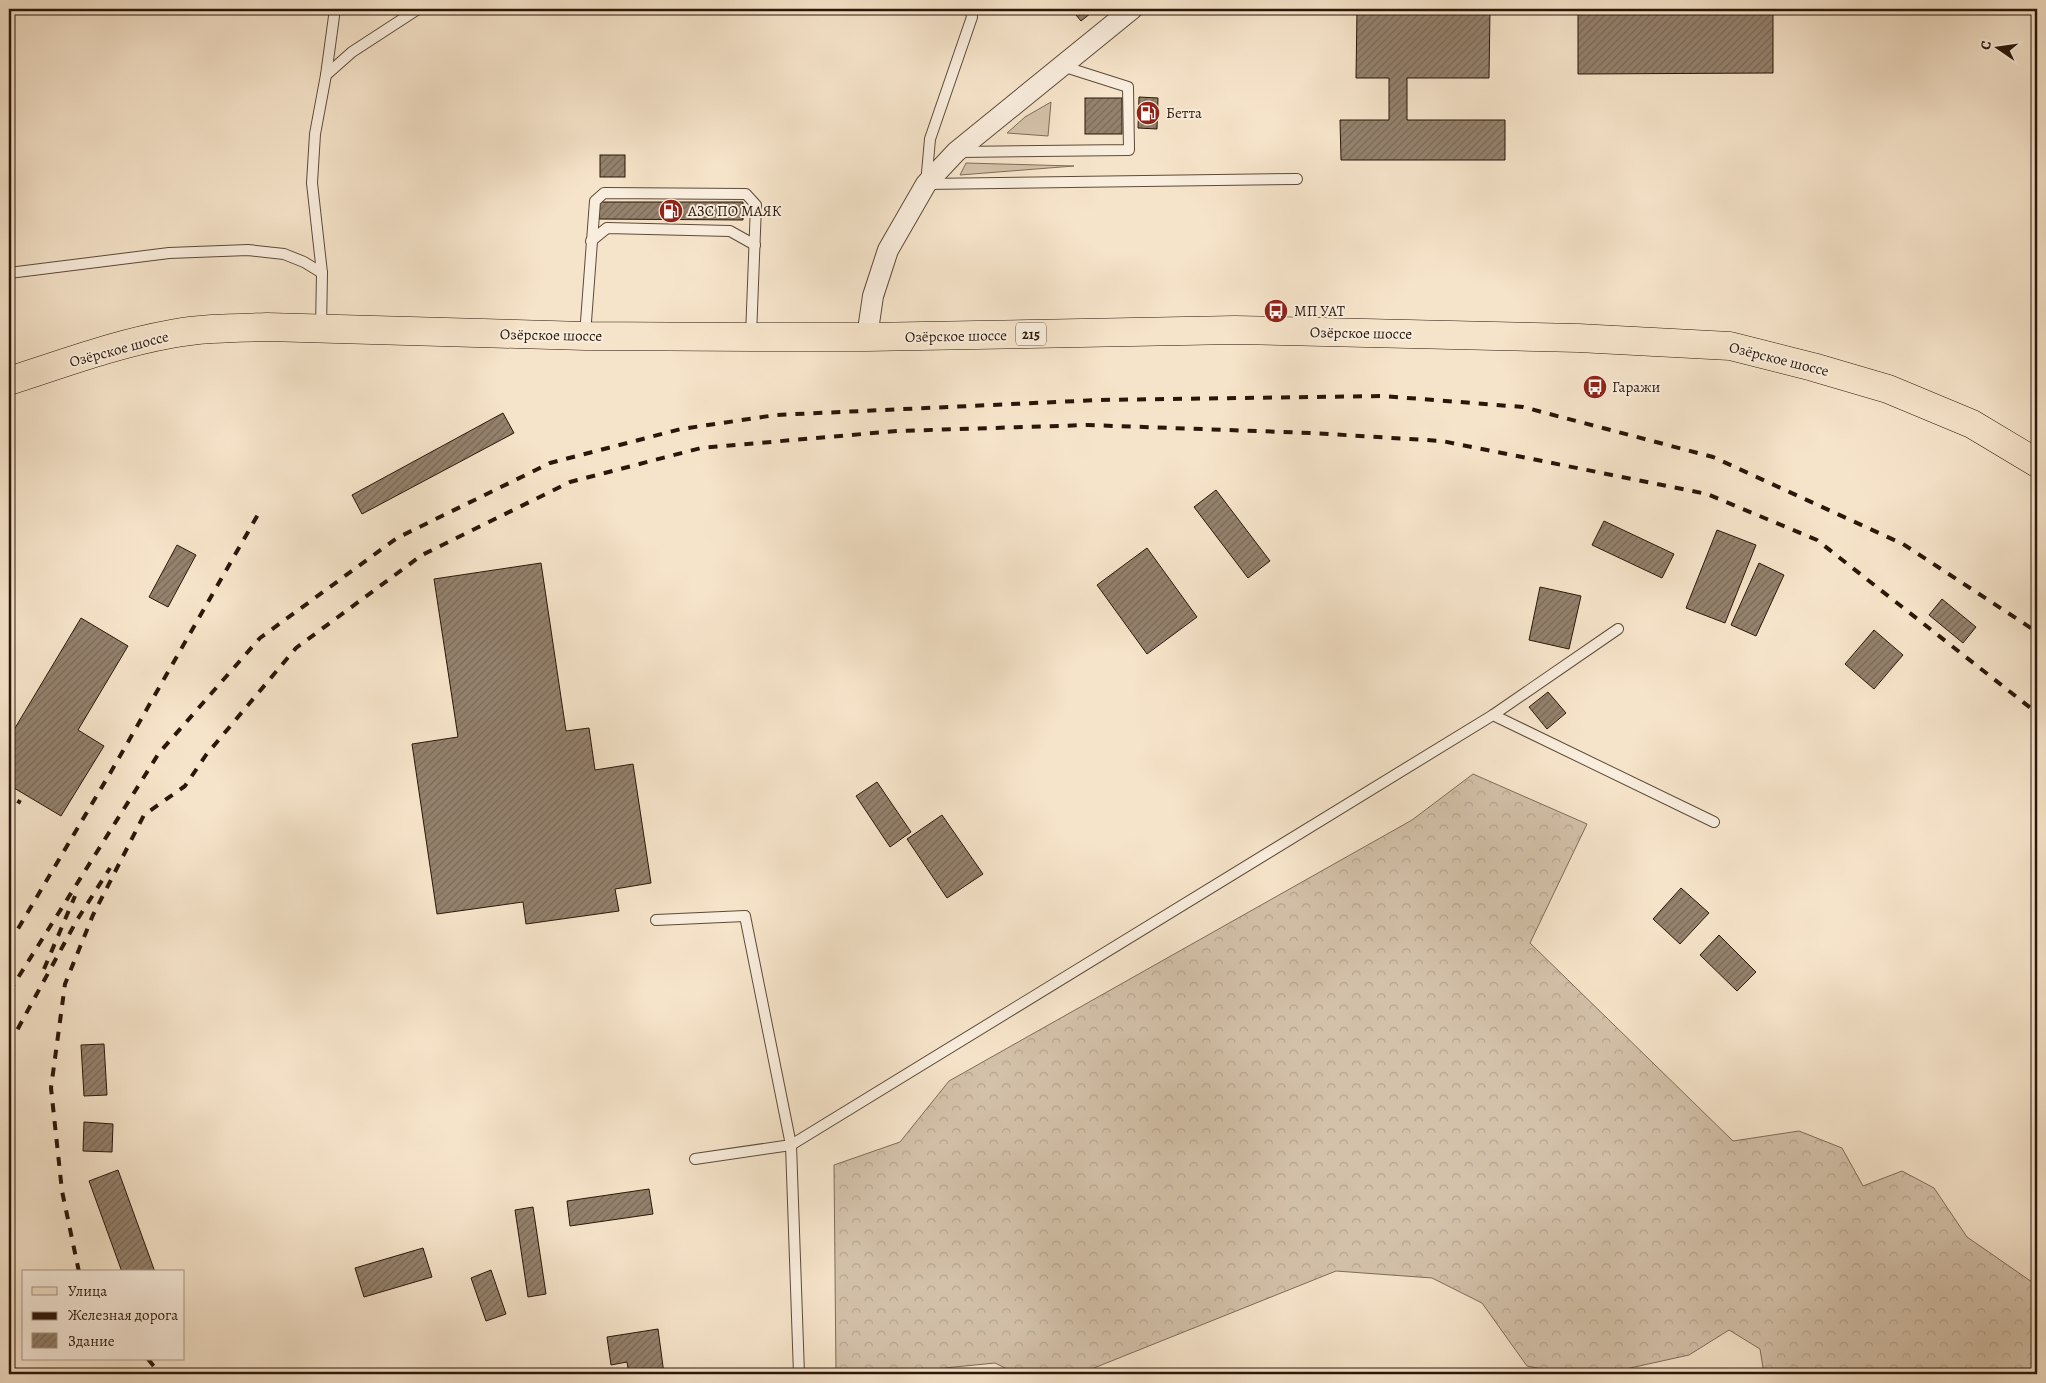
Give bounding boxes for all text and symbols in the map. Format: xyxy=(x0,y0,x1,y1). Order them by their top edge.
north arrow xyxy=(1974,22,2024,72)
text: С xyxy=(1976,38,1996,52)
fuel station icon: Бетта xyxy=(1135,100,1161,126)
place label: Бетта xyxy=(1166,103,1202,123)
fuel station icon: АЗС ПО МАЯК xyxy=(658,198,684,224)
place label: АЗС ПО МАЯК xyxy=(687,201,782,221)
bus stop icon: МП УАТ xyxy=(1263,298,1289,324)
place label: МП УАТ xyxy=(1294,301,1346,321)
road number: 215 xyxy=(1016,322,1046,346)
street label: Озёрское шоссе xyxy=(1310,322,1412,344)
street label: Озёрское шоссе xyxy=(500,324,602,346)
street label: Озёрское шоссе xyxy=(905,325,1007,347)
street label: Озёрское шоссе xyxy=(67,326,171,372)
street label: Озёрское шоссе xyxy=(1727,337,1831,381)
bus stop icon: Гаражи xyxy=(1582,374,1608,400)
place label: Гаражи xyxy=(1612,377,1660,397)
legend xyxy=(22,1270,185,1360)
text: Улица xyxy=(68,1281,107,1301)
text: Железная дорога xyxy=(68,1305,178,1325)
text: Здание xyxy=(68,1331,115,1351)

